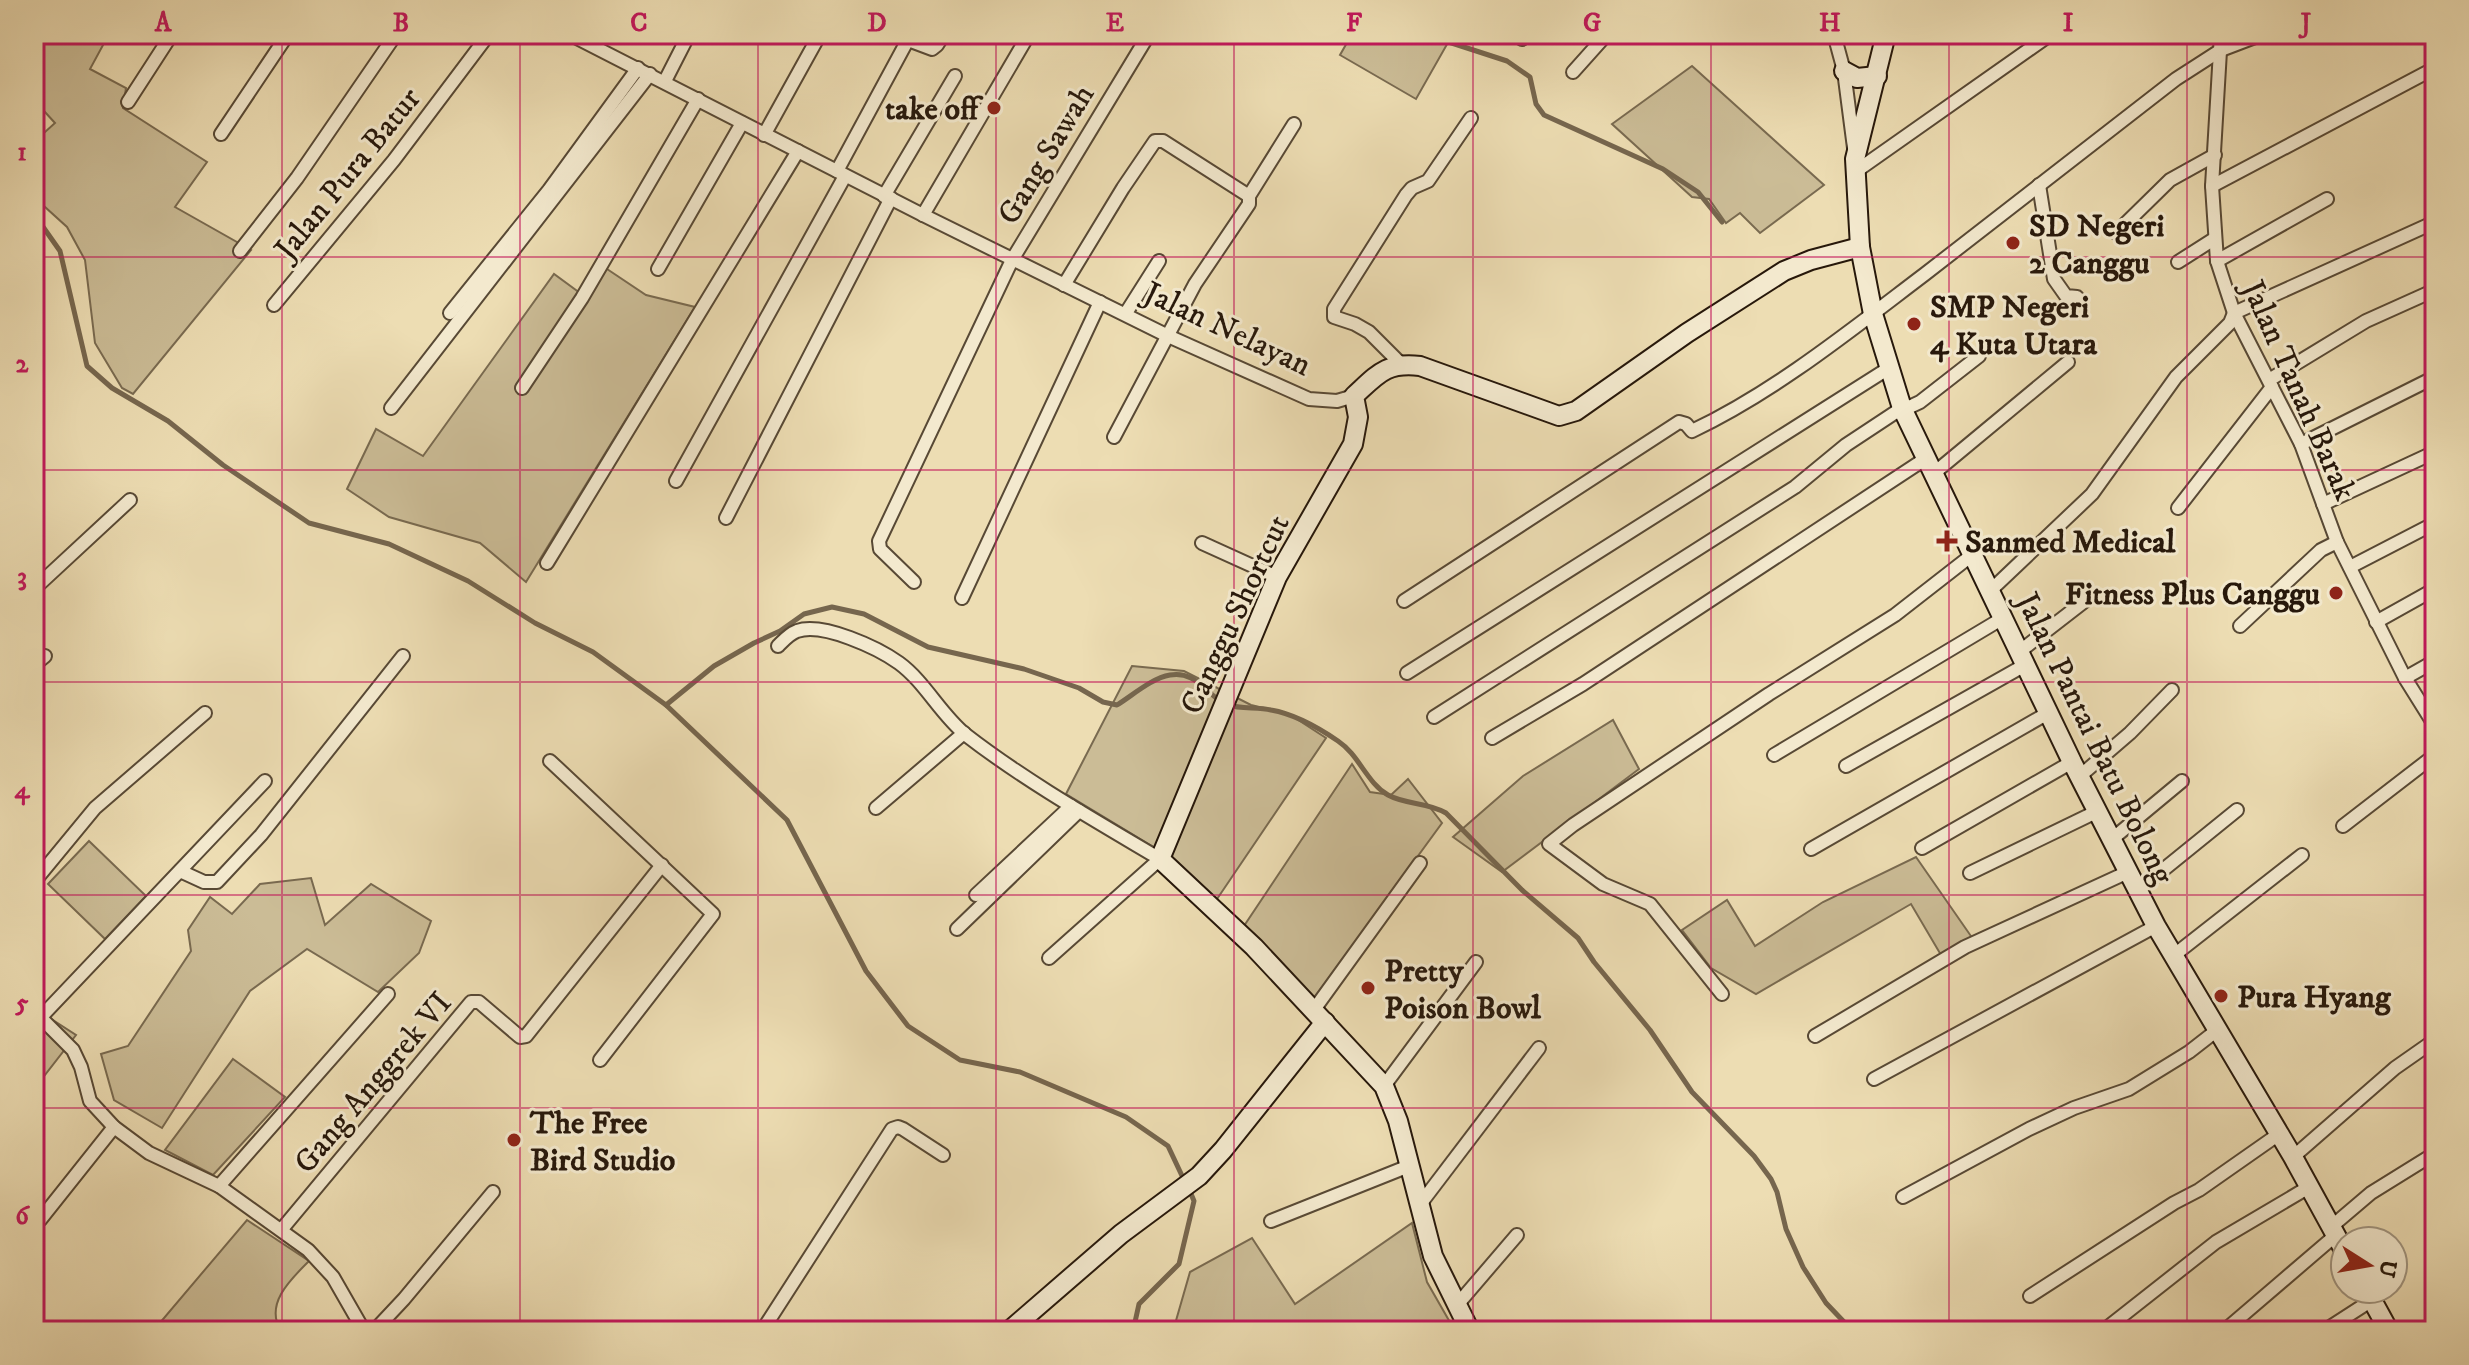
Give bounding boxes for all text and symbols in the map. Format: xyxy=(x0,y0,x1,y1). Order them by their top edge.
text: A xyxy=(154,7,173,40)
text: B xyxy=(393,7,409,40)
text: C xyxy=(630,7,648,40)
text: D xyxy=(867,7,887,40)
text: E xyxy=(1106,7,1124,40)
text: F xyxy=(1346,7,1363,40)
text: G xyxy=(1583,7,1601,40)
text: H xyxy=(1819,7,1841,40)
text: I xyxy=(2063,7,2074,40)
text: J xyxy=(2298,7,2312,40)
street label: Gang Sawah xyxy=(989,78,1104,232)
street label: Jalan Pura Batur xyxy=(265,80,430,271)
place label: take off xyxy=(885,90,984,130)
marker: take off xyxy=(985,99,1003,117)
text: 1 xyxy=(17,136,27,169)
place label: SD Negeri 2 Canggu xyxy=(2029,207,2164,284)
marker: SD Negeri 2 Canggu xyxy=(2004,234,2022,252)
street label: Jalan Nelayan xyxy=(1134,272,1317,386)
street label: Jalan Tanah Barak xyxy=(2231,272,2365,507)
place label: SMP Negeri 4 Kuta Utara xyxy=(1930,288,2097,365)
marker: SMP Negeri 4 Kuta Utara xyxy=(1905,315,1923,333)
text: 2 xyxy=(16,348,30,381)
street label: Canggu Shortcut xyxy=(1172,509,1299,721)
place label: Sanmed Medical xyxy=(1965,523,2176,563)
marker: Sanmed Medical xyxy=(1936,530,1958,552)
text: 3 xyxy=(17,561,27,594)
place label: Fitness Plus Canggu xyxy=(2065,575,2320,615)
street label: Jalan Pantai Batu Bolong xyxy=(2005,584,2182,892)
marker: Fitness Plus Canggu xyxy=(2327,584,2345,602)
text: 4 xyxy=(15,774,31,807)
place label: Pretty Poison Bowl xyxy=(1384,952,1541,1029)
place label: Pura Hyang xyxy=(2237,978,2392,1018)
marker: Pretty Poison Bowl xyxy=(1359,979,1377,997)
street label: Gang Anggrek VI xyxy=(286,984,461,1182)
text: 5 xyxy=(15,987,29,1020)
marker: Pura Hyang xyxy=(2212,987,2230,1005)
place label: The Free Bird Studio xyxy=(529,1104,675,1181)
marker: The Free Bird Studio xyxy=(505,1131,523,1149)
text: 6 xyxy=(15,1200,30,1233)
north arrow xyxy=(2329,1225,2409,1305)
text: U xyxy=(2372,1258,2402,1279)

